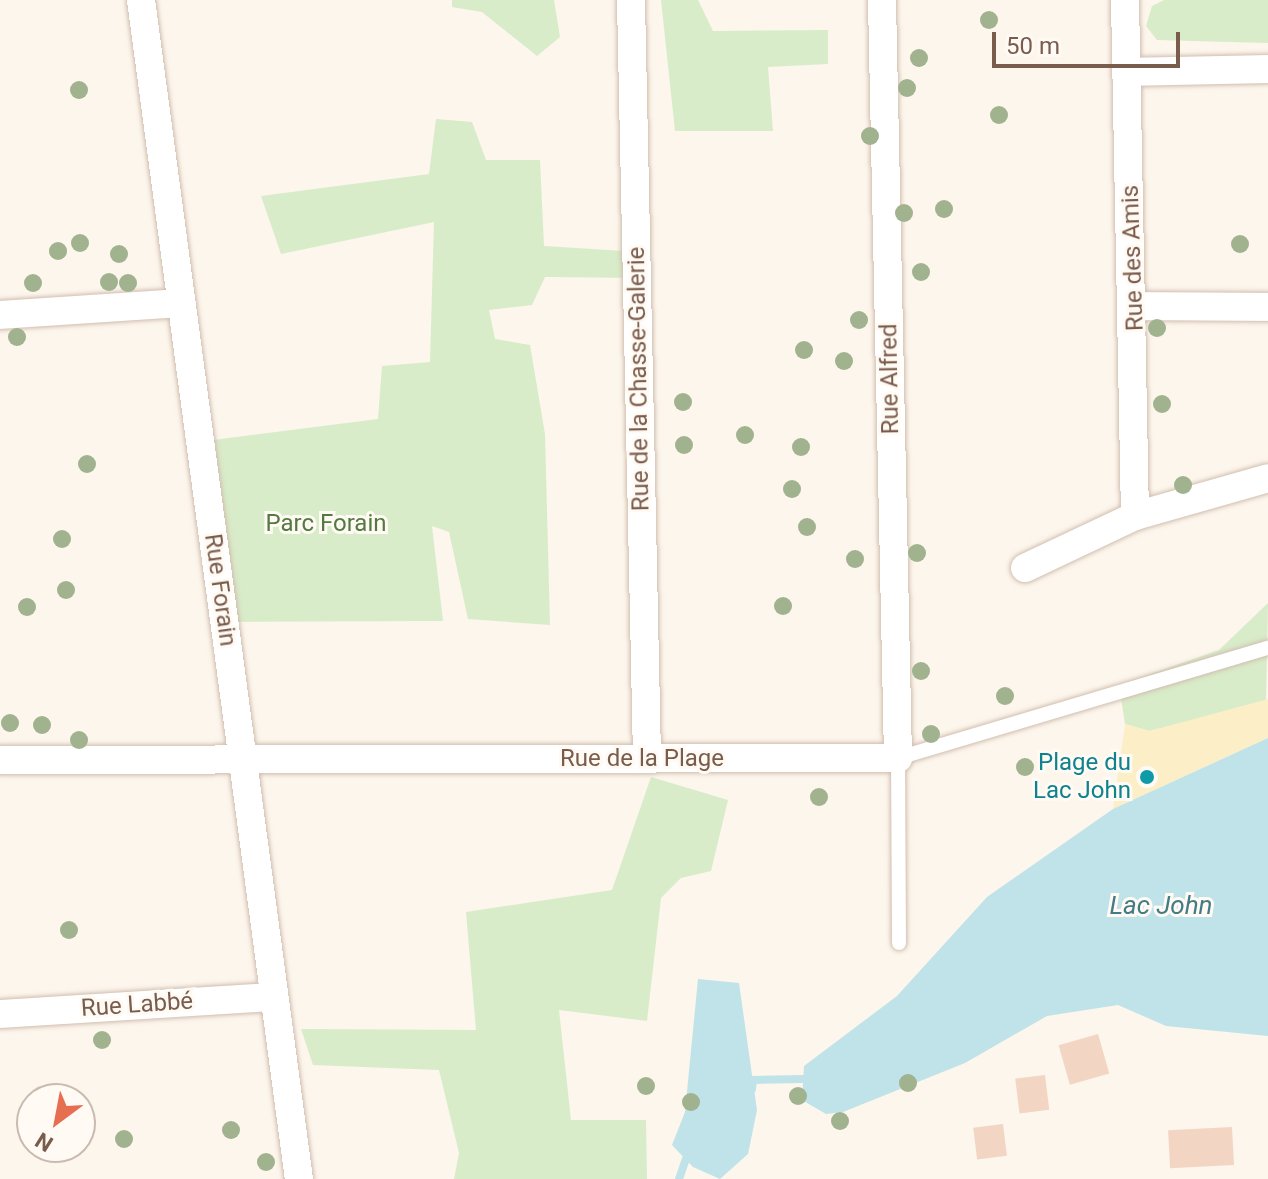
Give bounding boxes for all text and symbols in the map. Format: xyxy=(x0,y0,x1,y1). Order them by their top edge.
scale bar xyxy=(996,16,1184,66)
text: 50 m xyxy=(1006,32,1060,60)
street label: Rue des Amis xyxy=(1116,184,1150,332)
street label: Rue de la Chasse-Galerie xyxy=(622,247,656,511)
street label: Rue Alfred xyxy=(875,323,905,435)
park label: Parc Forain xyxy=(265,510,387,538)
street label: Rue Forain xyxy=(198,532,242,648)
street label: Rue de la Plage xyxy=(560,745,724,773)
place label: Plage du Lac John xyxy=(1033,749,1131,805)
marker: Plage du Lac John xyxy=(1138,768,1156,786)
water label: Lac John xyxy=(1109,890,1213,922)
street label: Rue Labbé xyxy=(80,987,194,1023)
north arrow xyxy=(16,1083,96,1163)
text: N xyxy=(31,1127,57,1157)

